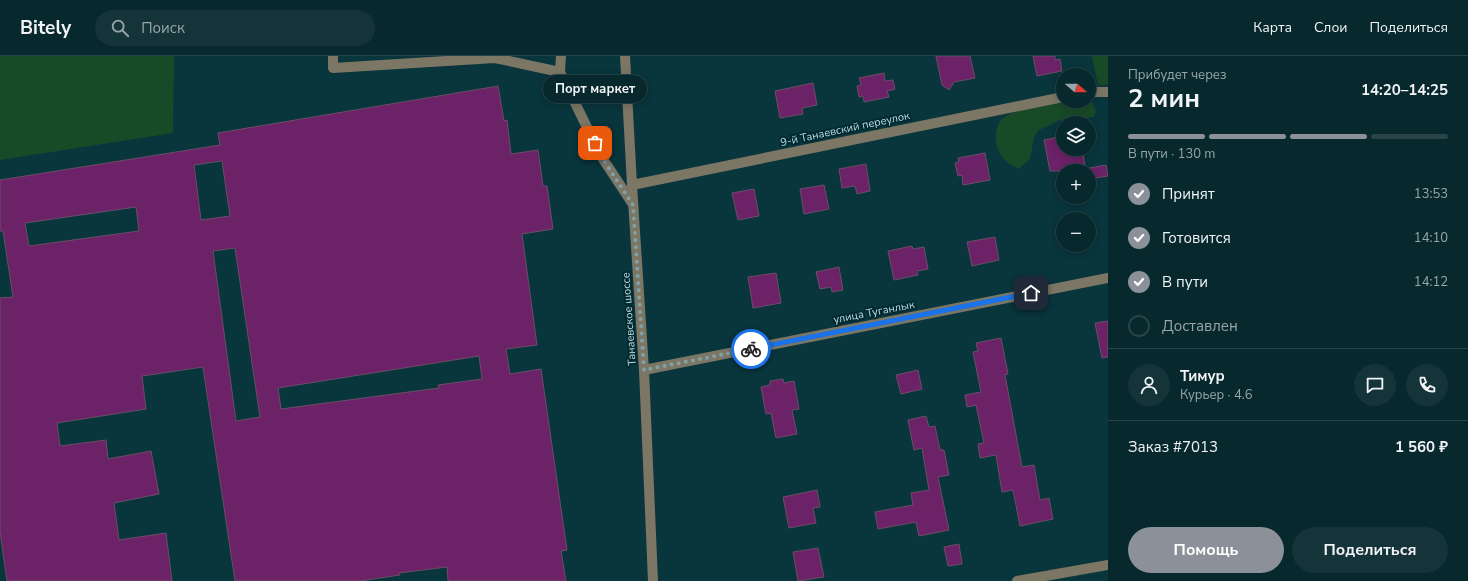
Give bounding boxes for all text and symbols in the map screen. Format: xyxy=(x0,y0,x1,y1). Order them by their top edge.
search box xyxy=(95,10,375,46)
text: Bitely xyxy=(20,15,71,41)
icon: search xyxy=(109,17,131,39)
text: Поиск xyxy=(141,18,185,38)
text: Карта xyxy=(1253,18,1292,37)
text: Слои xyxy=(1314,18,1348,37)
text: Поделиться xyxy=(1370,18,1448,37)
text: Прибудет через xyxy=(1128,66,1226,84)
north arrow xyxy=(1056,68,1096,108)
map controls xyxy=(1056,68,1096,252)
callout: Порт маркет xyxy=(543,75,647,103)
text: Порт маркет xyxy=(555,80,635,98)
text: 14:20–14:25 xyxy=(1361,80,1448,100)
text: 2 мин xyxy=(1128,81,1200,116)
street label: 9-й Танаевский переулок xyxy=(779,108,911,150)
button: layers xyxy=(1056,116,1096,156)
pin xyxy=(578,126,612,160)
icon: bag xyxy=(584,132,606,154)
text: В пути · 130 m xyxy=(1128,145,1215,163)
button: + xyxy=(1056,164,1096,204)
icon: check xyxy=(1128,183,1150,205)
text: Принят xyxy=(1162,184,1215,204)
text: 13:53 xyxy=(1414,185,1448,203)
button: − xyxy=(1056,212,1096,252)
icon: check xyxy=(1128,227,1150,249)
text: Готовится xyxy=(1162,228,1231,248)
text: 14:10 xyxy=(1414,229,1448,247)
icon: check xyxy=(1128,271,1150,293)
street label: Танаевское шоссе xyxy=(618,272,640,366)
text: В пути xyxy=(1162,272,1208,292)
text: 14:12 xyxy=(1414,273,1448,291)
pin xyxy=(1014,276,1048,310)
icon: home xyxy=(1020,282,1042,304)
street label: улица Туганлык xyxy=(832,297,916,327)
text: Доставлен xyxy=(1162,316,1238,336)
courier xyxy=(731,329,771,369)
icon: bike xyxy=(740,338,762,360)
button: person xyxy=(1128,364,1170,406)
button: chat xyxy=(1354,364,1396,406)
button: phone xyxy=(1406,364,1448,406)
text: Тимур xyxy=(1180,366,1225,386)
text: Курьер · 4.6 xyxy=(1180,386,1253,404)
text: Заказ #7013 xyxy=(1128,437,1218,457)
text: 1 560 ₽ xyxy=(1395,437,1448,457)
button: Помощь xyxy=(1128,527,1284,573)
button: Поделиться xyxy=(1292,527,1448,573)

